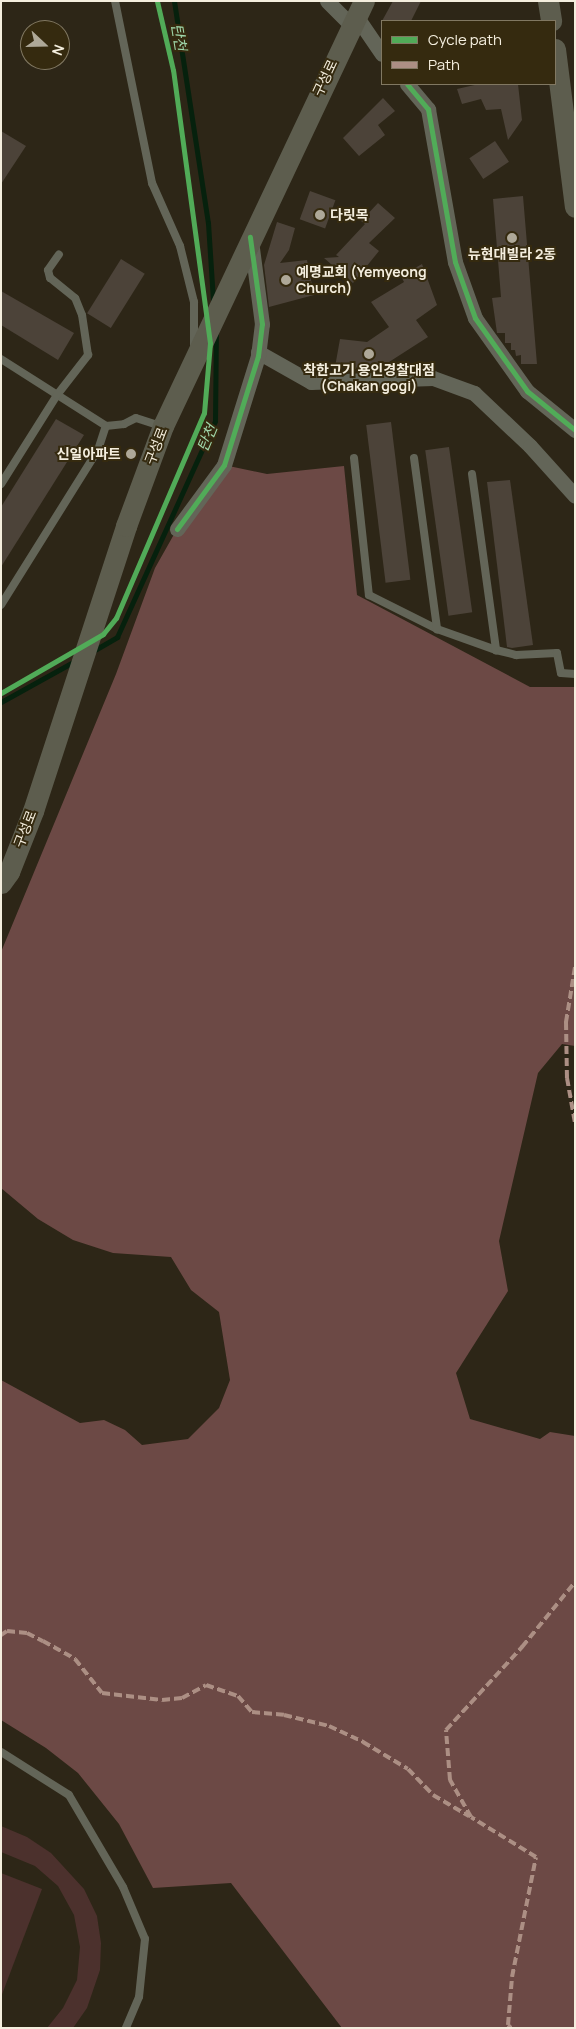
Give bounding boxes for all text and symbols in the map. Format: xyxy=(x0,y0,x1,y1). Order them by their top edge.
north arrow xyxy=(20,20,70,70)
legend xyxy=(381,20,556,85)
water label: 탄천 xyxy=(168,22,190,52)
text: Cycle path xyxy=(428,29,502,50)
text: N xyxy=(48,42,69,58)
text: Path xyxy=(428,54,460,75)
street label: 구성로 xyxy=(309,57,341,99)
place label: 다릿목 xyxy=(330,207,369,223)
marker: 다릿목 xyxy=(314,209,326,221)
marker: 뉴현대빌라 2동 xyxy=(506,232,518,244)
place label: 뉴현대빌라 2동 xyxy=(468,246,556,262)
place label: 예명교회 (Yemyeong Church) xyxy=(296,264,427,296)
marker: 예명교회 (Yemyeong Church) xyxy=(280,274,292,286)
marker: 착한고기 용인경찰대점 (Chakan gogi) xyxy=(363,348,375,360)
place label: 착한고기 용인경찰대점 (Chakan gogi) xyxy=(303,362,435,394)
water label: 탄천 xyxy=(193,422,221,454)
street label: 구성로 xyxy=(141,425,171,467)
place label: 신일아파트 xyxy=(57,446,121,462)
marker: 신일아파트 xyxy=(125,448,137,460)
street label: 구성로 xyxy=(10,808,40,850)

